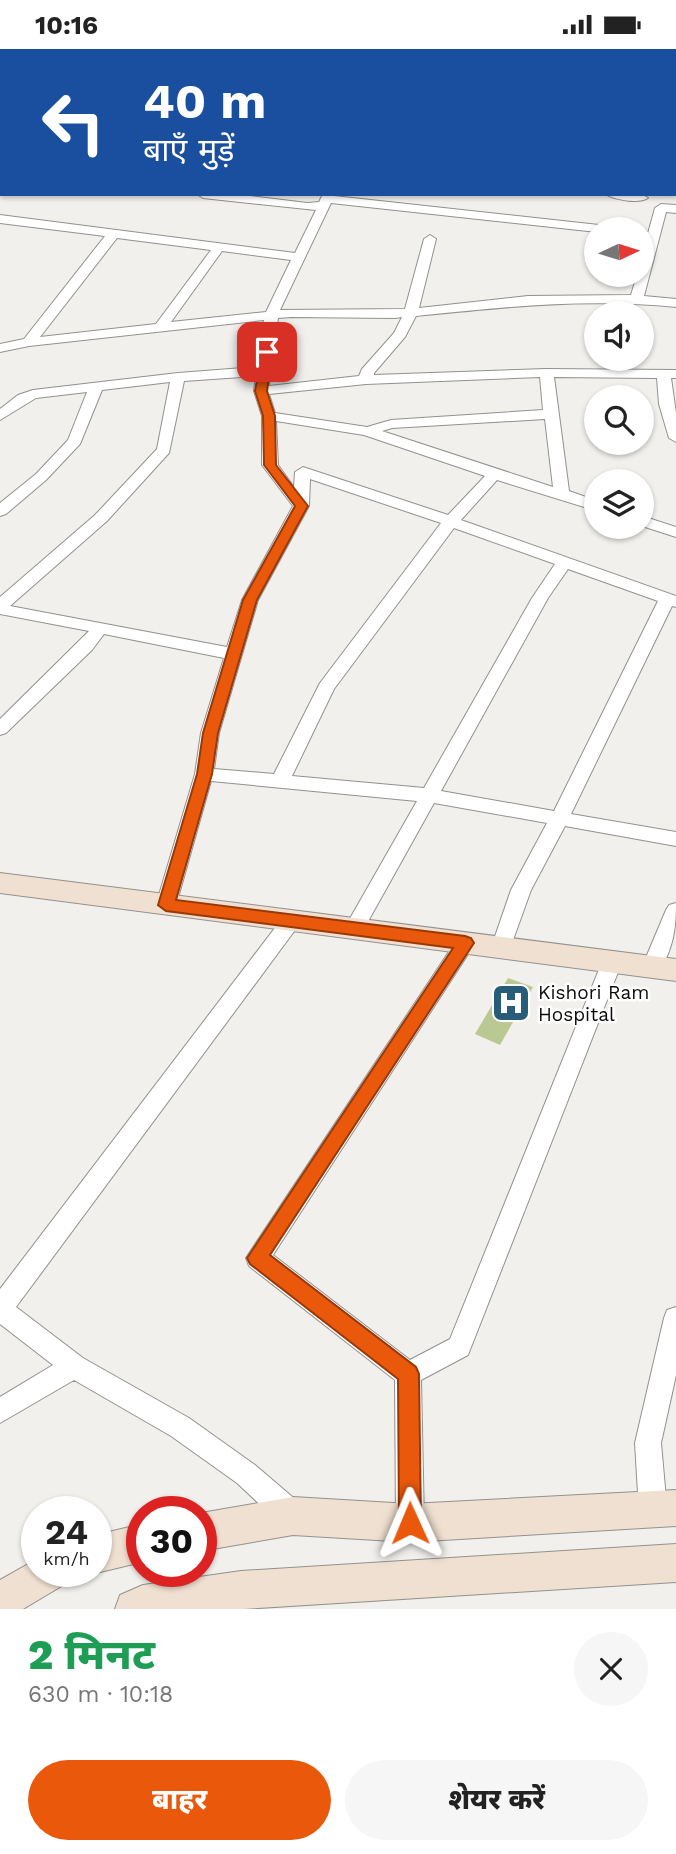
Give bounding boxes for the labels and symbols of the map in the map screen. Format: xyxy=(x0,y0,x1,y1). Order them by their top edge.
north arrow xyxy=(584,217,654,287)
pin xyxy=(237,322,297,382)
place label: Kishori Ram Hospital xyxy=(538,981,649,1026)
hospital icon: Kishori Ram Hospital xyxy=(490,982,532,1024)
position arrow xyxy=(373,1486,447,1560)
speed limit sign: 30 xyxy=(126,1496,217,1587)

